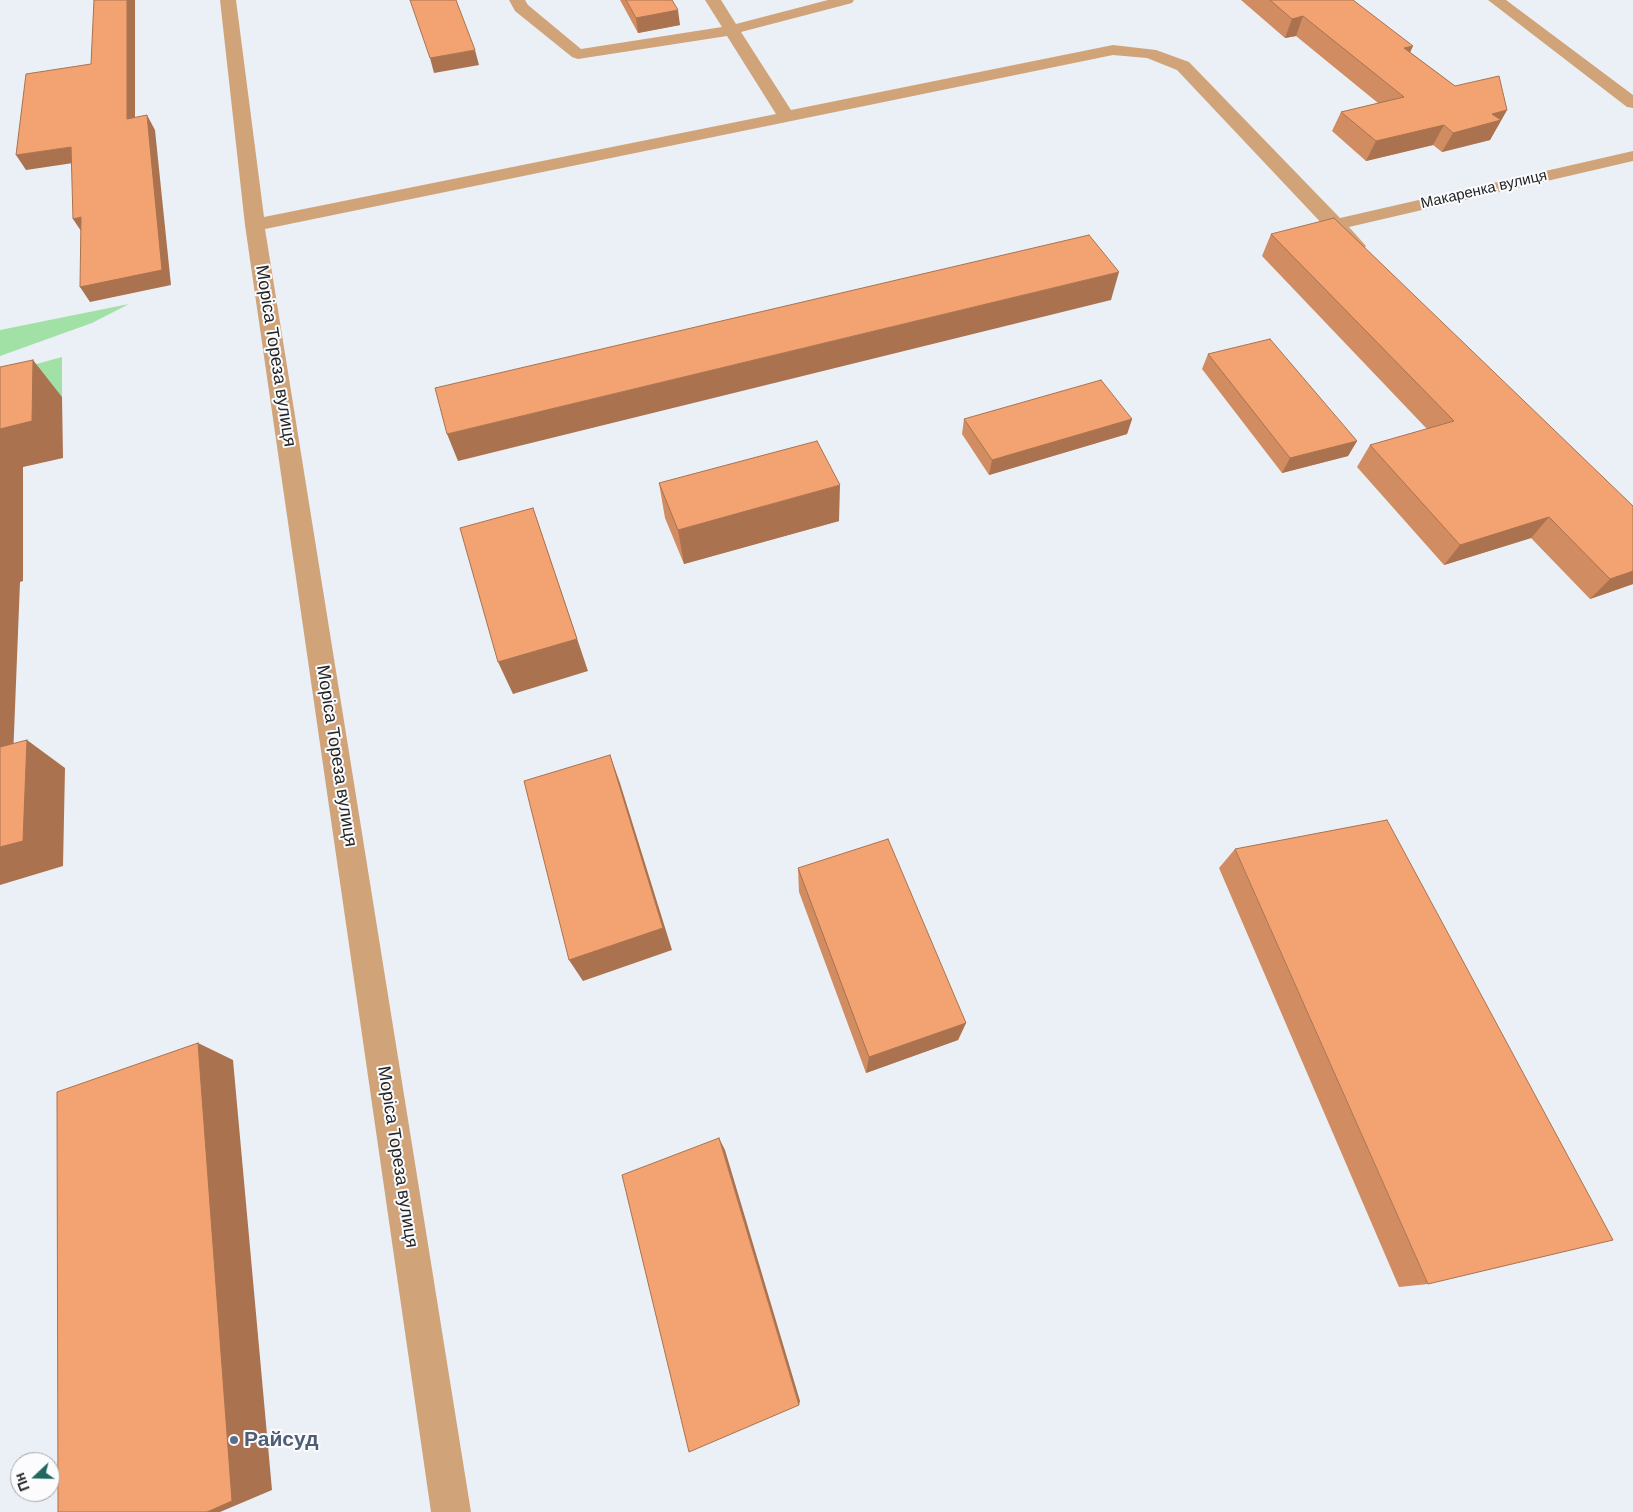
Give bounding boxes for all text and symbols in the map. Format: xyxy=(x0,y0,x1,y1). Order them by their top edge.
street label: Макаренка вулиця xyxy=(1419,167,1549,213)
street label: Моріса Тореза вулиця xyxy=(250,264,300,448)
street label: Моріса Тореза вулиця xyxy=(311,664,361,848)
street label: Моріса Тореза вулиця xyxy=(372,1065,422,1249)
place label: Райсуд xyxy=(244,1427,318,1453)
marker: Райсуд xyxy=(228,1434,240,1446)
north arrow xyxy=(10,1452,60,1502)
text: Пн xyxy=(10,1470,34,1494)

